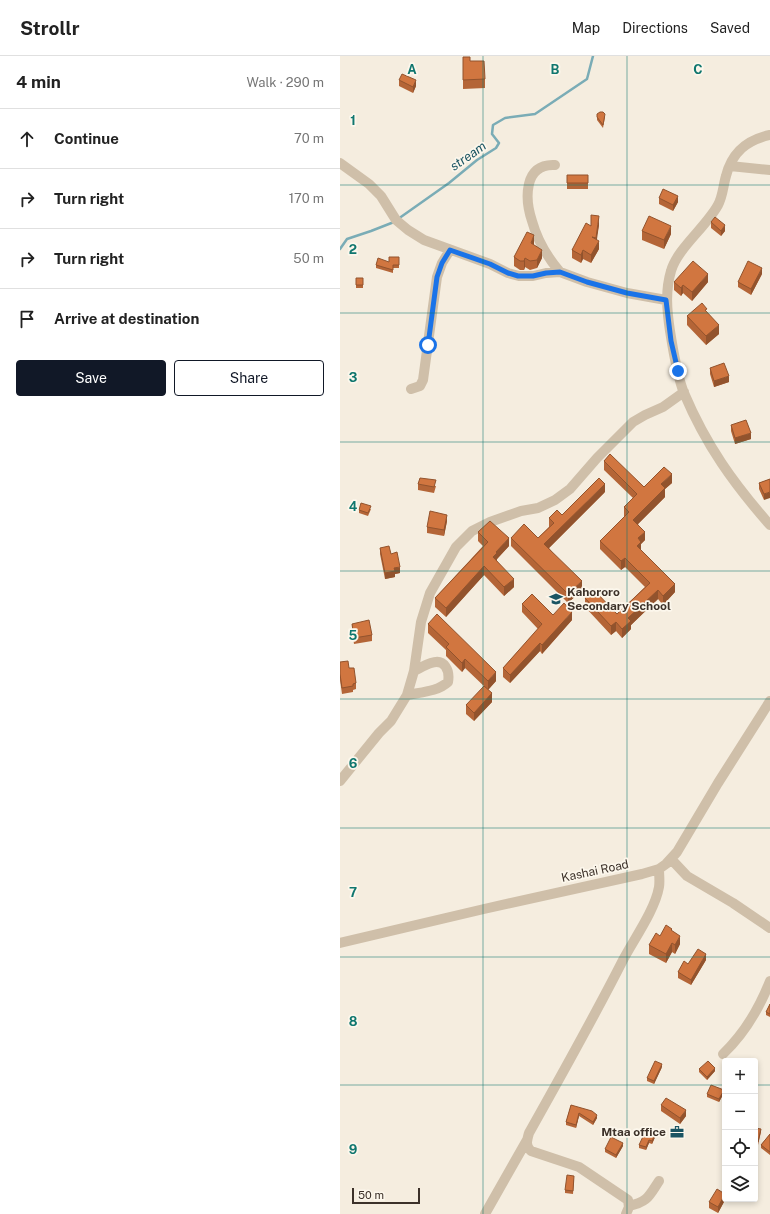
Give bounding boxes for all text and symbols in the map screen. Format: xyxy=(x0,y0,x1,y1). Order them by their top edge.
text: Strollr xyxy=(20,17,79,39)
text: Map xyxy=(572,20,600,36)
text: Directions xyxy=(622,20,688,36)
text: Saved xyxy=(710,20,750,36)
text: A xyxy=(407,62,417,77)
text: B xyxy=(551,62,560,77)
text: C xyxy=(693,62,703,77)
text: 4 min xyxy=(16,72,61,92)
text: Walk · 290 m xyxy=(246,75,324,90)
text: 1 xyxy=(350,113,356,128)
icon: ahead xyxy=(16,128,38,150)
text: Continue xyxy=(54,130,119,147)
text: 70 m xyxy=(294,131,324,146)
water label: stream xyxy=(447,138,489,174)
icon: right xyxy=(16,188,38,210)
text: Turn right xyxy=(54,190,124,207)
text: 170 m xyxy=(289,191,324,206)
text: 2 xyxy=(349,242,357,257)
icon: right xyxy=(16,248,38,270)
text: Turn right xyxy=(54,250,124,267)
text: 50 m xyxy=(293,251,324,266)
icon: arrive xyxy=(16,308,38,330)
text: Arrive at destination xyxy=(54,310,199,327)
route start xyxy=(419,336,437,354)
button: Save xyxy=(16,360,166,396)
button: Share xyxy=(174,360,324,396)
route end xyxy=(669,362,687,380)
text: 3 xyxy=(349,370,358,385)
text: 4 xyxy=(349,499,358,514)
place label: Kahororo Secondary School xyxy=(567,585,671,613)
school or university icon: Kahororo Secondary School xyxy=(548,591,564,607)
text: 5 xyxy=(349,628,358,643)
text: 6 xyxy=(349,756,358,771)
street label: Kashai Road xyxy=(560,857,630,885)
text: 7 xyxy=(349,885,357,900)
text: 8 xyxy=(349,1014,358,1029)
map controls xyxy=(722,1058,758,1202)
button: + xyxy=(722,1058,758,1094)
button: − xyxy=(722,1094,758,1130)
office icon: Mtaa office xyxy=(669,1124,685,1140)
place label: Mtaa office xyxy=(601,1125,666,1139)
button: locate xyxy=(722,1130,758,1166)
text: 9 xyxy=(349,1142,357,1157)
button: layers xyxy=(722,1166,758,1202)
scale bar xyxy=(352,1186,420,1205)
text: 50 m xyxy=(358,1189,384,1201)

